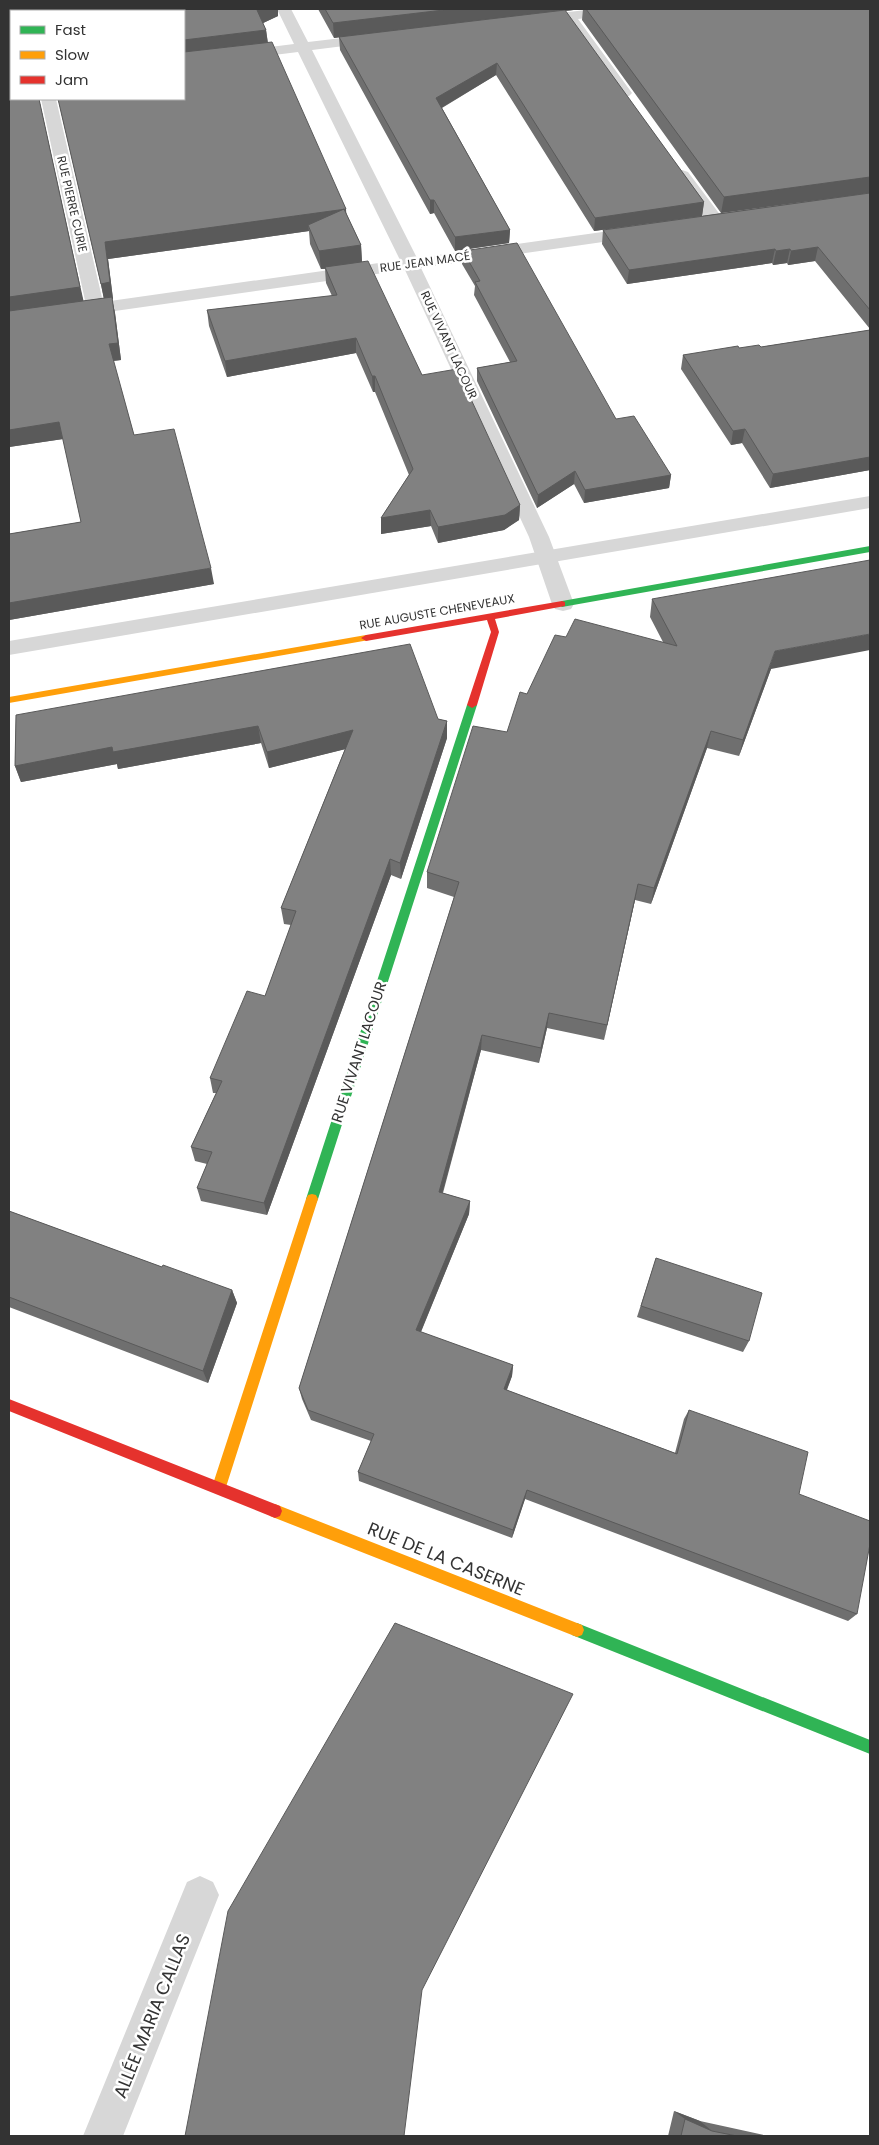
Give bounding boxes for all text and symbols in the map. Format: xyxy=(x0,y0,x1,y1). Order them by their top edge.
legend xyxy=(10,10,185,100)
text: Fast xyxy=(55,19,86,40)
text: Slow xyxy=(55,44,90,65)
text: Jam xyxy=(55,69,89,90)
street label: RUE PIERRE CURIE xyxy=(53,154,92,254)
street label: RUE JEAN MACÉ xyxy=(379,247,471,276)
street label: RUE VIVANT LACOUR xyxy=(417,288,482,402)
street label: RUE AUGUSTE CHENEVEAUX xyxy=(358,589,516,634)
street label: RUE VIVANT LACOUR xyxy=(326,979,391,1125)
street label: RUE DE LA CASERNE xyxy=(364,1516,528,1601)
street label: ALLÉE MARIA CALLAS xyxy=(107,1930,196,2102)

